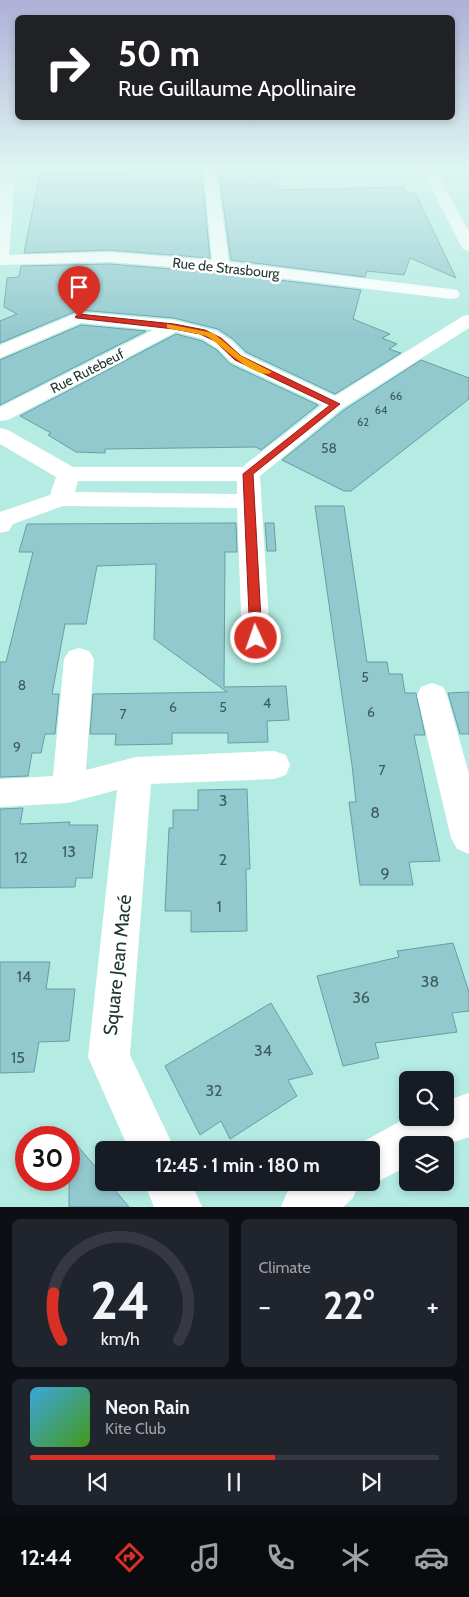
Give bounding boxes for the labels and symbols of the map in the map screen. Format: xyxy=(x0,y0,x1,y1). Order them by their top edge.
street label: Rue de Strasbourg xyxy=(172,253,281,283)
pin xyxy=(58,266,100,317)
street label: Rue Rutebeuf xyxy=(47,345,127,397)
house number: 66 xyxy=(390,389,402,403)
house number: 64 xyxy=(375,403,388,417)
house number: 62 xyxy=(357,415,369,429)
house number: 58 xyxy=(321,439,337,457)
position arrow xyxy=(229,611,281,663)
house number: 5 xyxy=(361,668,369,686)
house number: 8 xyxy=(18,676,26,694)
house number: 4 xyxy=(263,694,271,712)
house number: 6 xyxy=(169,698,177,716)
house number: 5 xyxy=(219,698,227,716)
house number: 6 xyxy=(367,703,375,721)
house number: 7 xyxy=(119,705,127,723)
house number: 9 xyxy=(13,738,21,756)
house number: 7 xyxy=(378,761,386,779)
house number: 3 xyxy=(219,791,227,810)
house number: 8 xyxy=(370,803,380,822)
house number: 13 xyxy=(62,842,76,861)
house number: 12 xyxy=(14,848,28,867)
house number: 2 xyxy=(219,850,227,869)
house number: 9 xyxy=(380,864,390,883)
street label: Square Jean Macé xyxy=(99,893,136,1037)
house number: 1 xyxy=(216,897,222,916)
house number: 14 xyxy=(17,967,31,986)
house number: 38 xyxy=(421,972,439,991)
house number: 36 xyxy=(352,988,370,1007)
house number: 34 xyxy=(254,1041,272,1060)
house number: 15 xyxy=(11,1048,25,1067)
house number: 32 xyxy=(205,1081,223,1100)
speed limit sign: 30 xyxy=(15,1126,80,1191)

